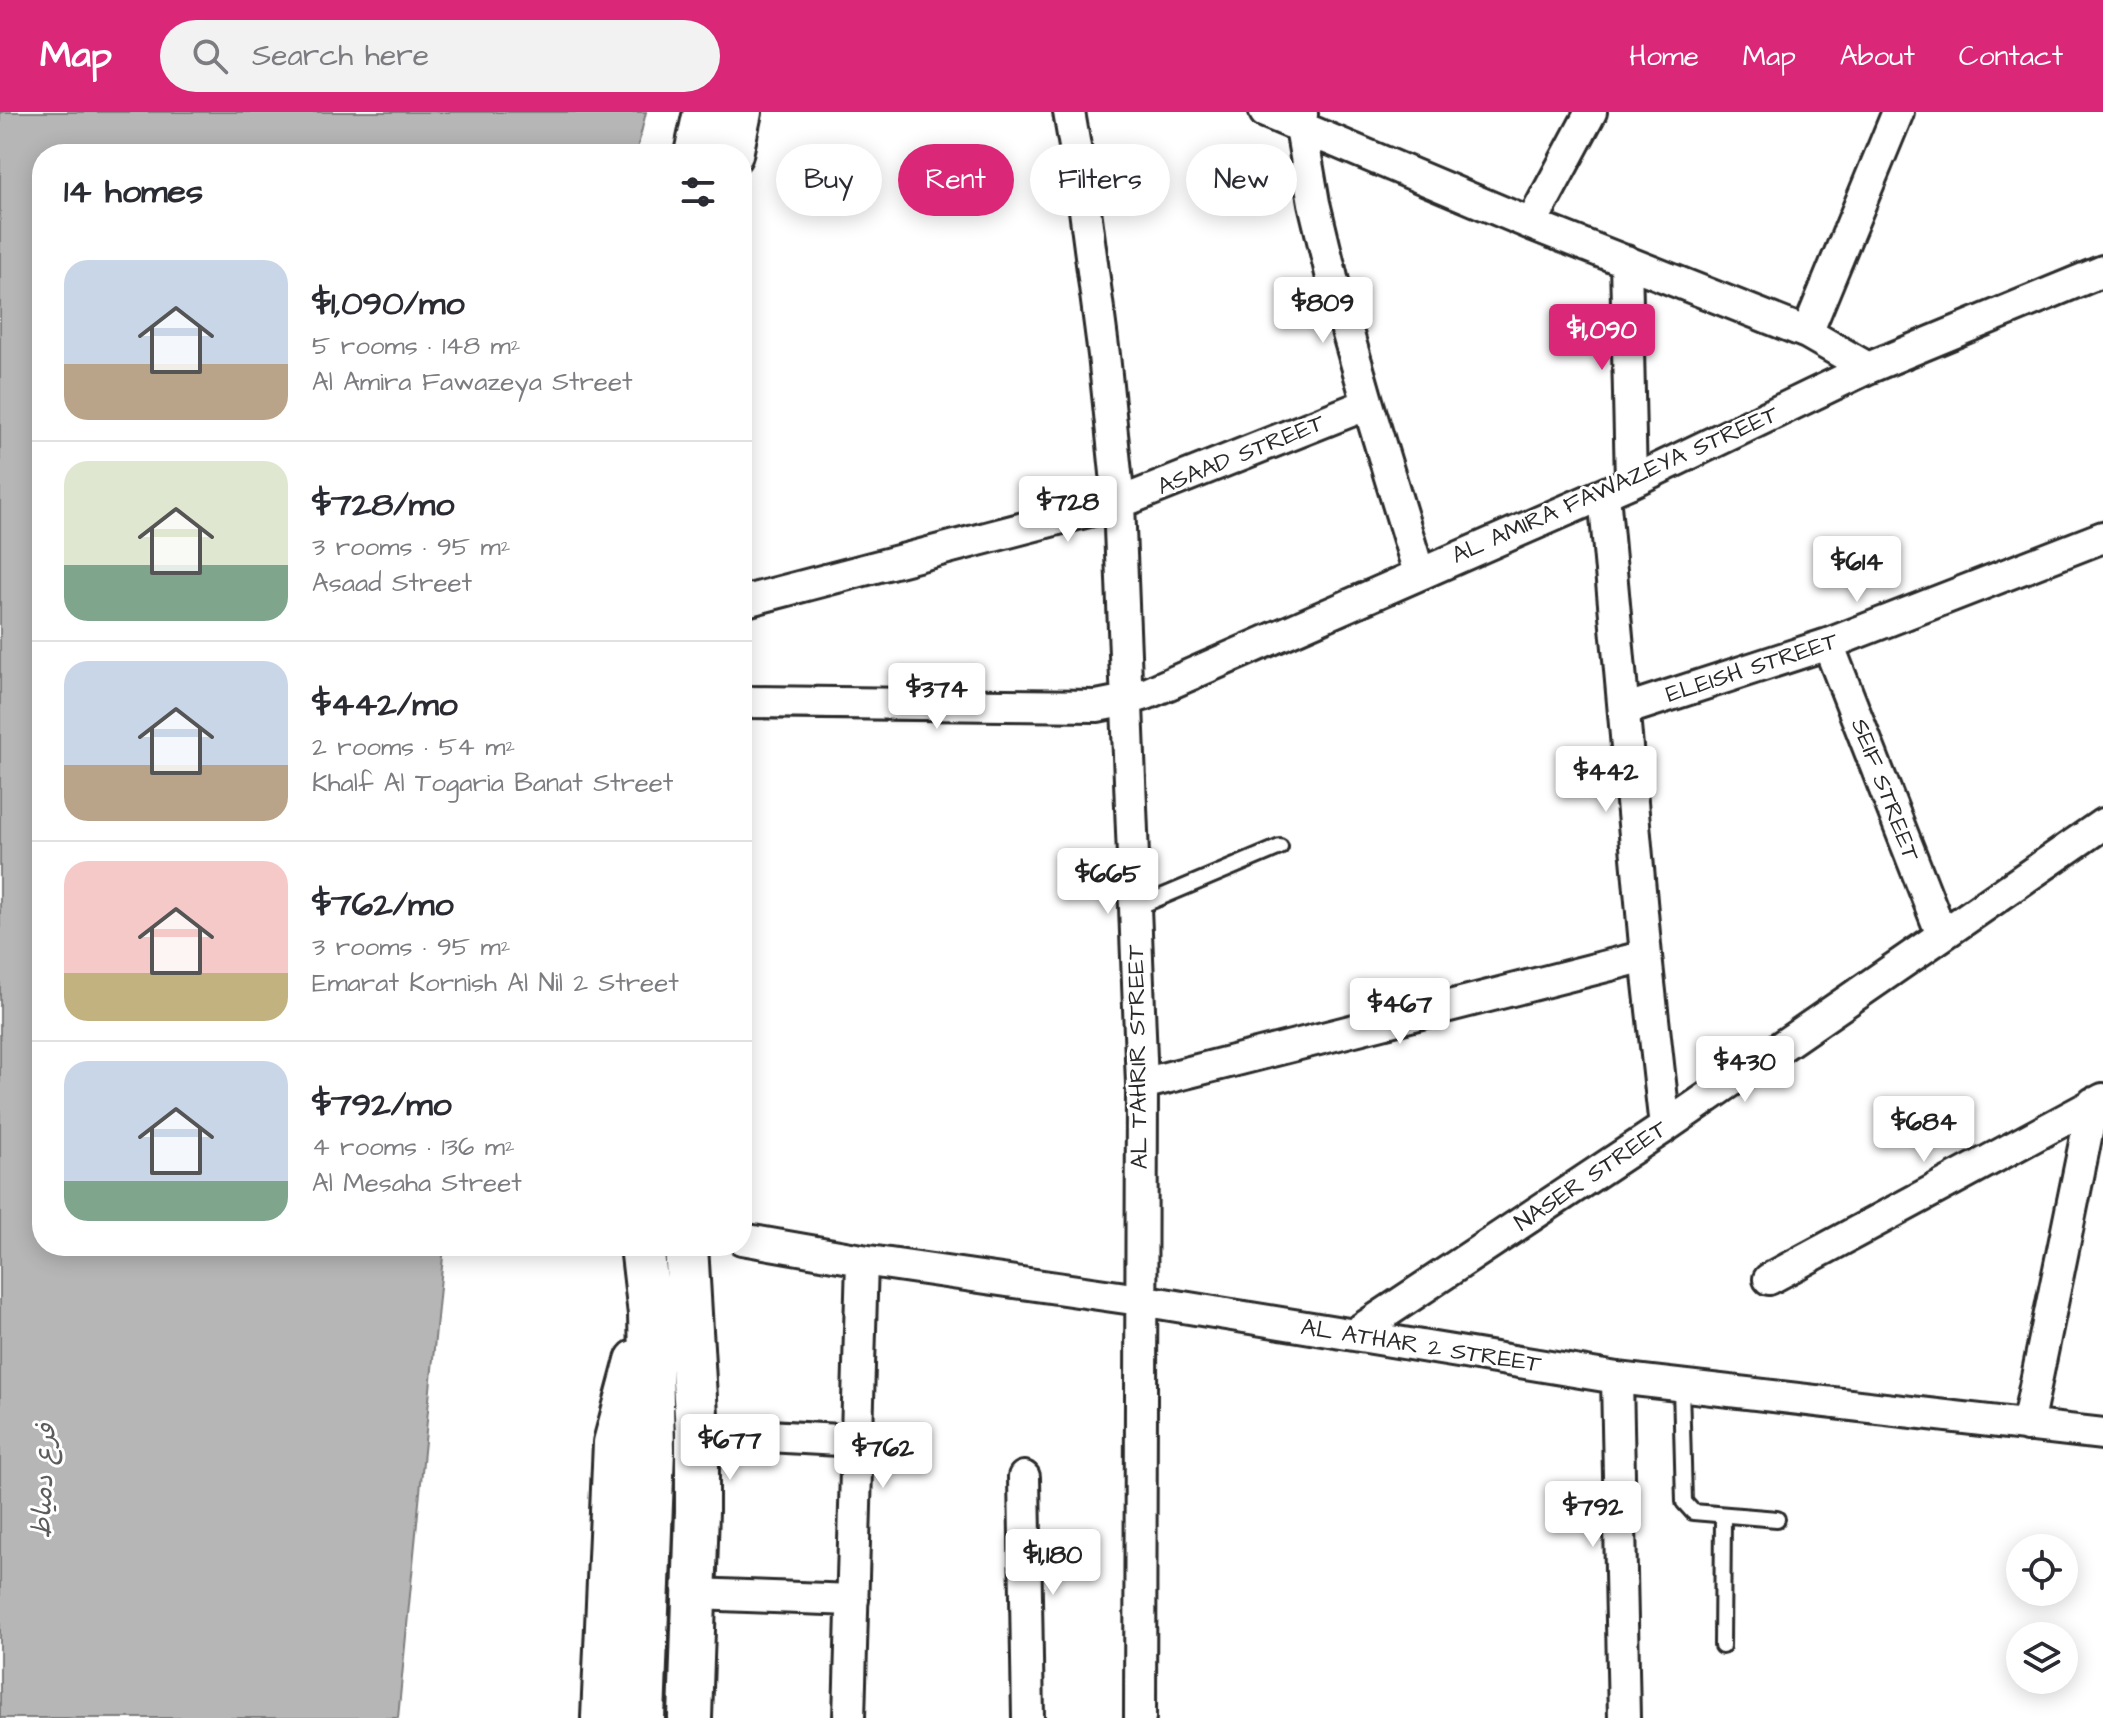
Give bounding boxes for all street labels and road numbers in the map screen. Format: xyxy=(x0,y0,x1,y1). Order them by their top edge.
street label: AL AMIRA FAWAZEYA STREET xyxy=(1446,397,1784,573)
street label: ASAAD STREET xyxy=(1152,406,1330,504)
street label: ELEISH STREET xyxy=(1662,624,1842,712)
street label: SEIF STREET xyxy=(1842,714,1928,866)
street label: AL TAHRIR STREET xyxy=(1119,944,1157,1170)
street label: NASER STREET xyxy=(1508,1112,1674,1240)
street label: AL ATHAR 2 STREET xyxy=(1298,1310,1544,1382)

